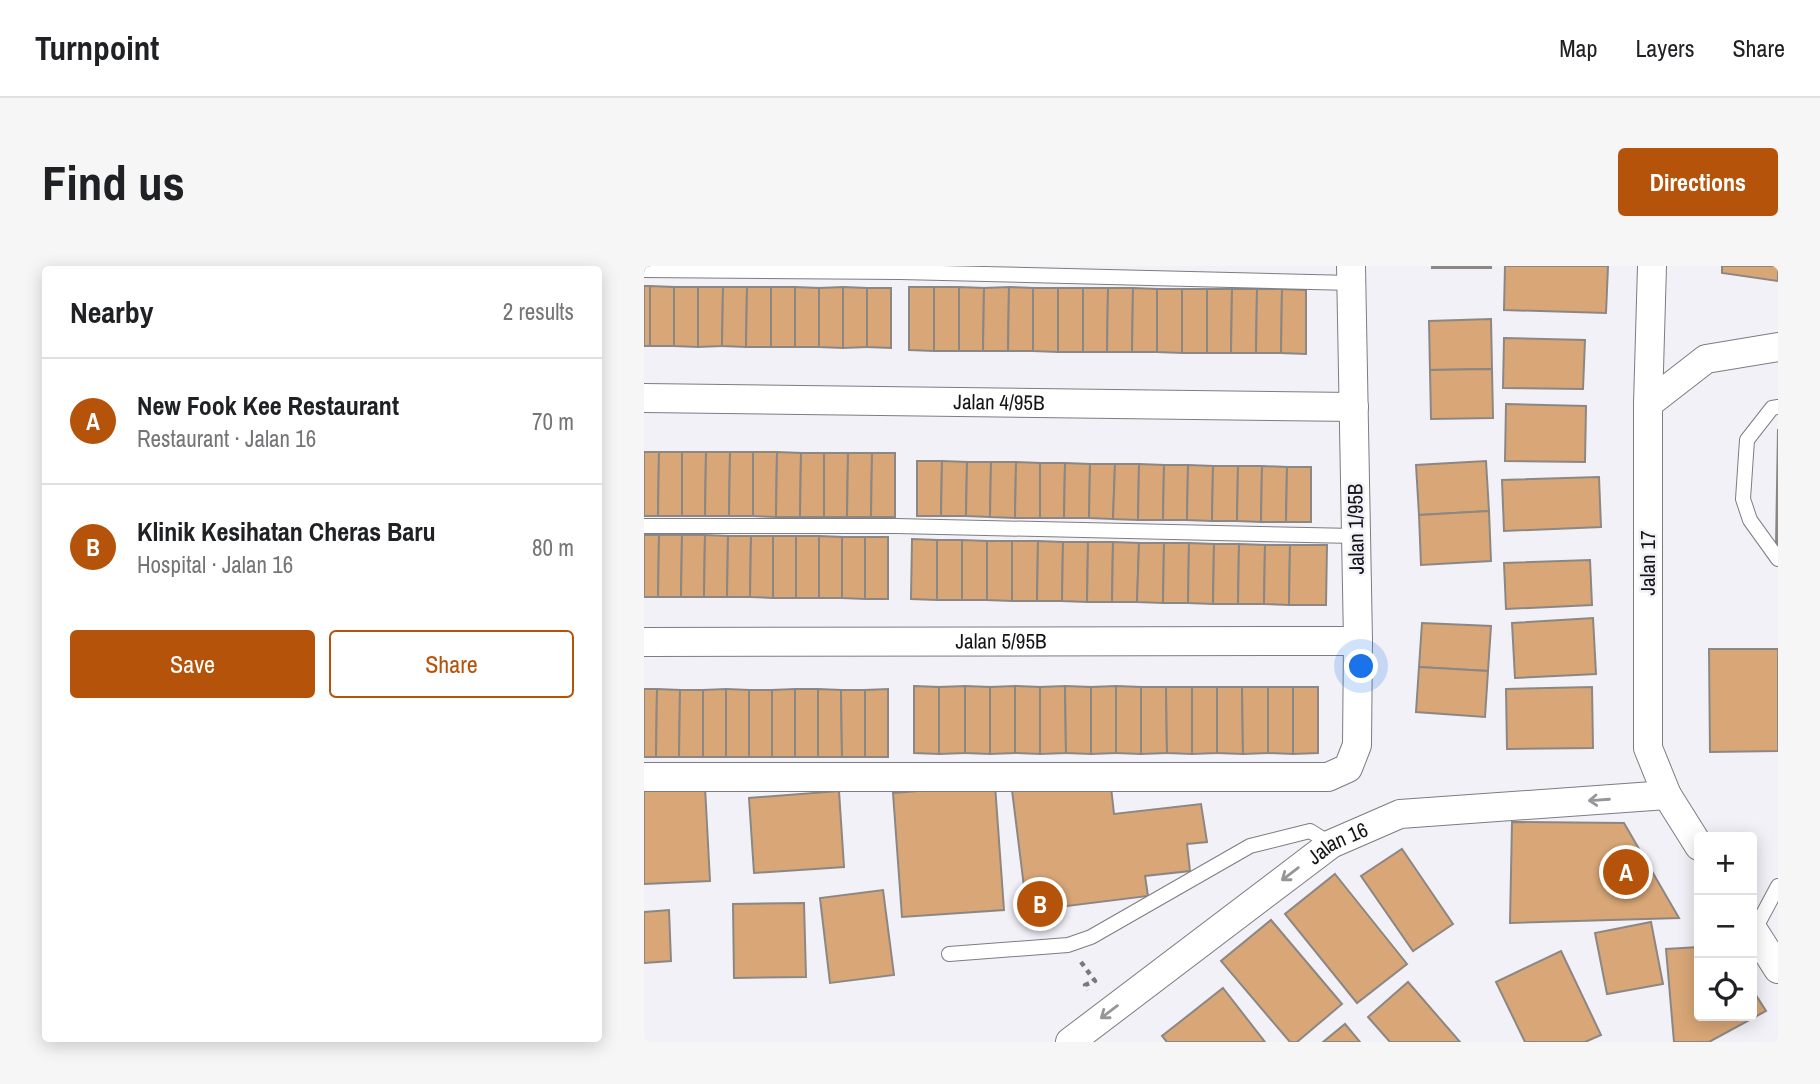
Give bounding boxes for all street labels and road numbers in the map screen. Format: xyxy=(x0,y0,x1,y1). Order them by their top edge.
street label: Jalan 4/95B xyxy=(953,387,1045,417)
street label: Jalan 1/95B xyxy=(1340,483,1371,575)
street label: Jalan 17 xyxy=(1633,530,1662,596)
street label: Jalan 5/95B xyxy=(955,626,1047,656)
street label: Jalan 16 xyxy=(1301,815,1372,871)

